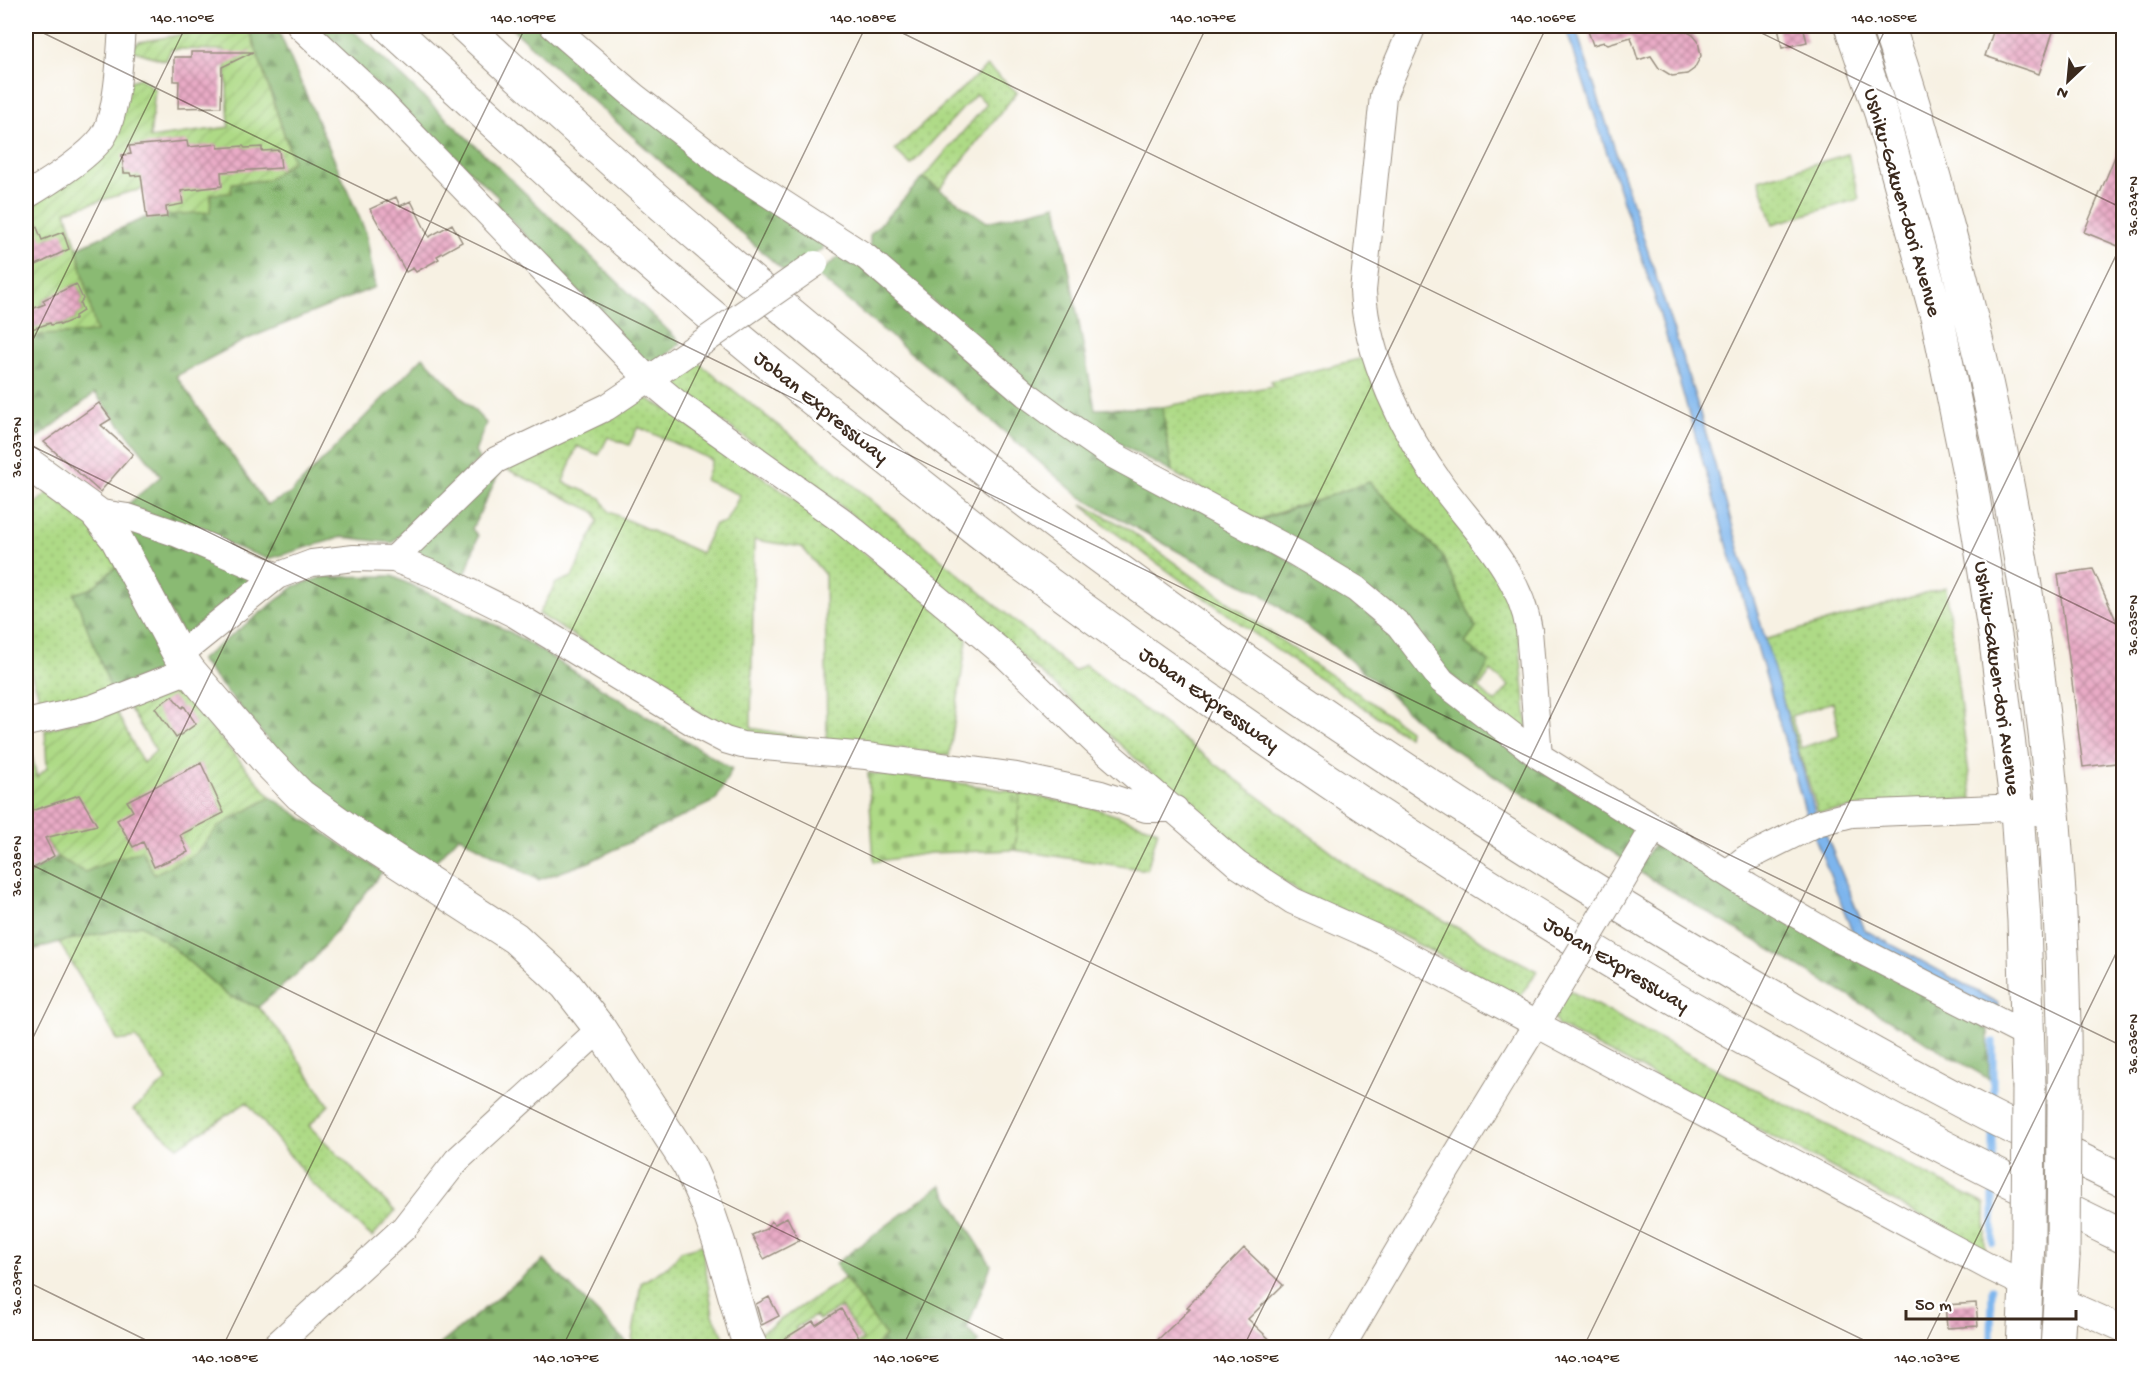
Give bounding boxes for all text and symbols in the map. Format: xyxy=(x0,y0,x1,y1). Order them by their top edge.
text: 140.110°E xyxy=(149,10,214,28)
text: 140.109°E xyxy=(490,10,556,28)
text: 140.108°E xyxy=(829,10,896,28)
text: 140.107°E xyxy=(1170,10,1236,28)
text: 140.106°E xyxy=(1510,10,1576,28)
text: 140.105°E xyxy=(1851,10,1917,28)
north arrow xyxy=(2038,51,2098,111)
text: N xyxy=(2054,80,2072,102)
street label: Ushiku-Gakuen-dori Avenue xyxy=(1856,86,1946,321)
text: 36.034°N xyxy=(2125,176,2143,237)
street label: Joban Expressway xyxy=(747,347,892,471)
text: 36.037°N xyxy=(9,416,27,478)
street label: Ushiku-Gakuen-dori Avenue xyxy=(1967,560,2025,798)
text: 36.035°N xyxy=(2125,594,2143,656)
street label: Joban Expressway xyxy=(1133,643,1283,759)
text: 36.038°N xyxy=(9,835,27,898)
street label: Joban Expressway xyxy=(1538,912,1693,1020)
text: 36.036°N xyxy=(2125,1014,2143,1075)
text: 36.039°N xyxy=(9,1255,27,1316)
scale bar xyxy=(1906,1283,2076,1321)
text: 50 m xyxy=(1915,1296,1952,1317)
text: 140.108°E xyxy=(191,1350,258,1368)
text: 140.107°E xyxy=(533,1350,599,1368)
text: 140.106°E xyxy=(873,1350,939,1368)
text: 140.105°E xyxy=(1213,1350,1279,1368)
text: 140.104°E xyxy=(1554,1350,1620,1368)
text: 140.103°E xyxy=(1894,1350,1960,1368)

